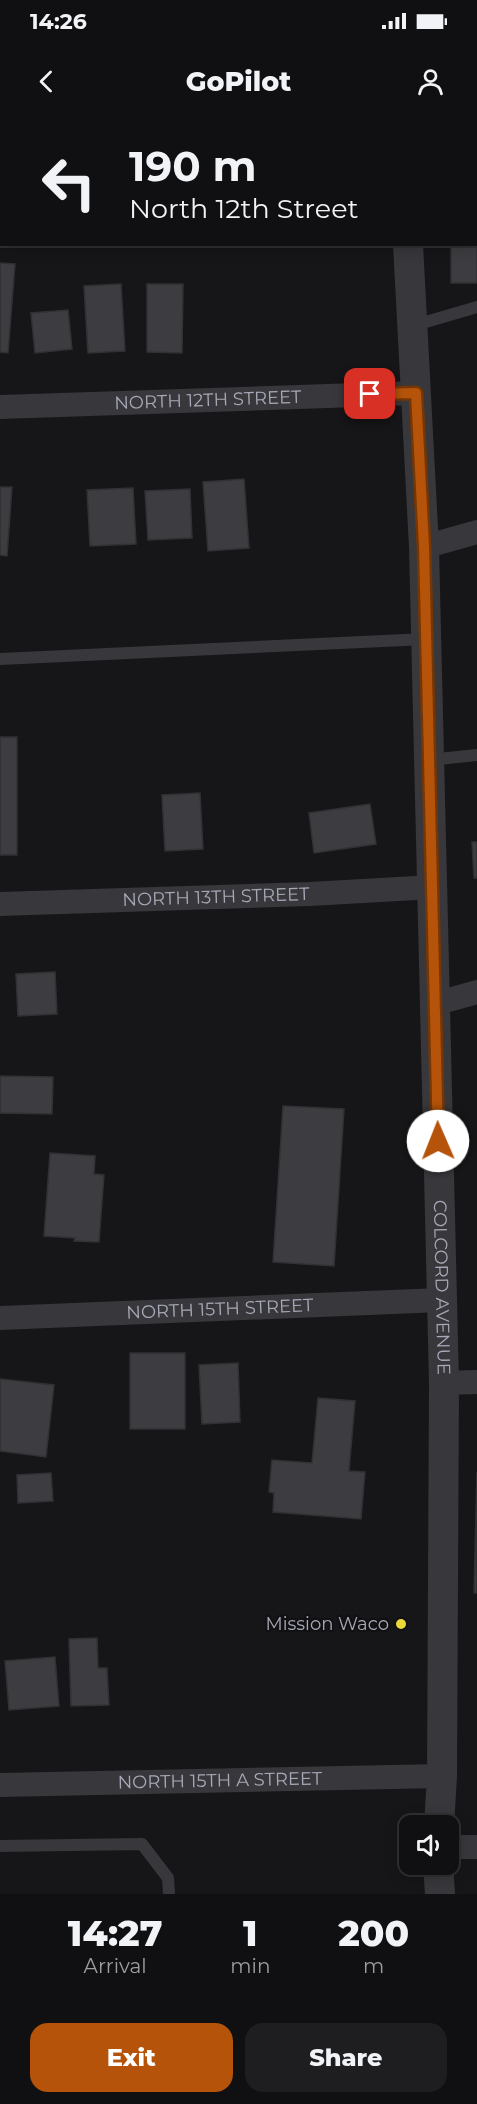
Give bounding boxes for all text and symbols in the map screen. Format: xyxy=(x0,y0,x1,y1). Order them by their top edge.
text: 14:26 xyxy=(30,8,87,35)
icon: back xyxy=(30,65,63,98)
text: GoPilot xyxy=(186,65,291,98)
icon: person xyxy=(414,65,447,98)
text: 190 m xyxy=(129,140,257,192)
icon: left xyxy=(30,144,108,222)
text: North 12th Street xyxy=(129,192,358,225)
pin xyxy=(344,368,395,419)
icon: arrive xyxy=(353,377,386,410)
street label: NORTH 12TH STREET xyxy=(114,386,302,414)
street label: NORTH 13TH STREET xyxy=(122,883,310,911)
position arrow xyxy=(406,1109,470,1173)
street label: COLCORD AVENUE xyxy=(429,1200,455,1375)
street label: NORTH 15TH STREET xyxy=(126,1294,314,1324)
place label: Mission Waco xyxy=(266,1613,389,1635)
marker: Mission Waco xyxy=(394,1617,408,1631)
street label: NORTH 15TH A STREET xyxy=(117,1767,323,1794)
map controls xyxy=(399,1815,459,1875)
button: sound xyxy=(399,1815,459,1875)
text: 14:27 xyxy=(68,1911,162,1955)
text: 1 xyxy=(243,1911,258,1955)
text: 200 xyxy=(338,1911,409,1955)
text: Arrival xyxy=(84,1954,147,1978)
text: min xyxy=(230,1954,270,1978)
text: m xyxy=(363,1954,384,1978)
button: Exit xyxy=(30,2023,233,2092)
button: Share xyxy=(245,2023,447,2092)

